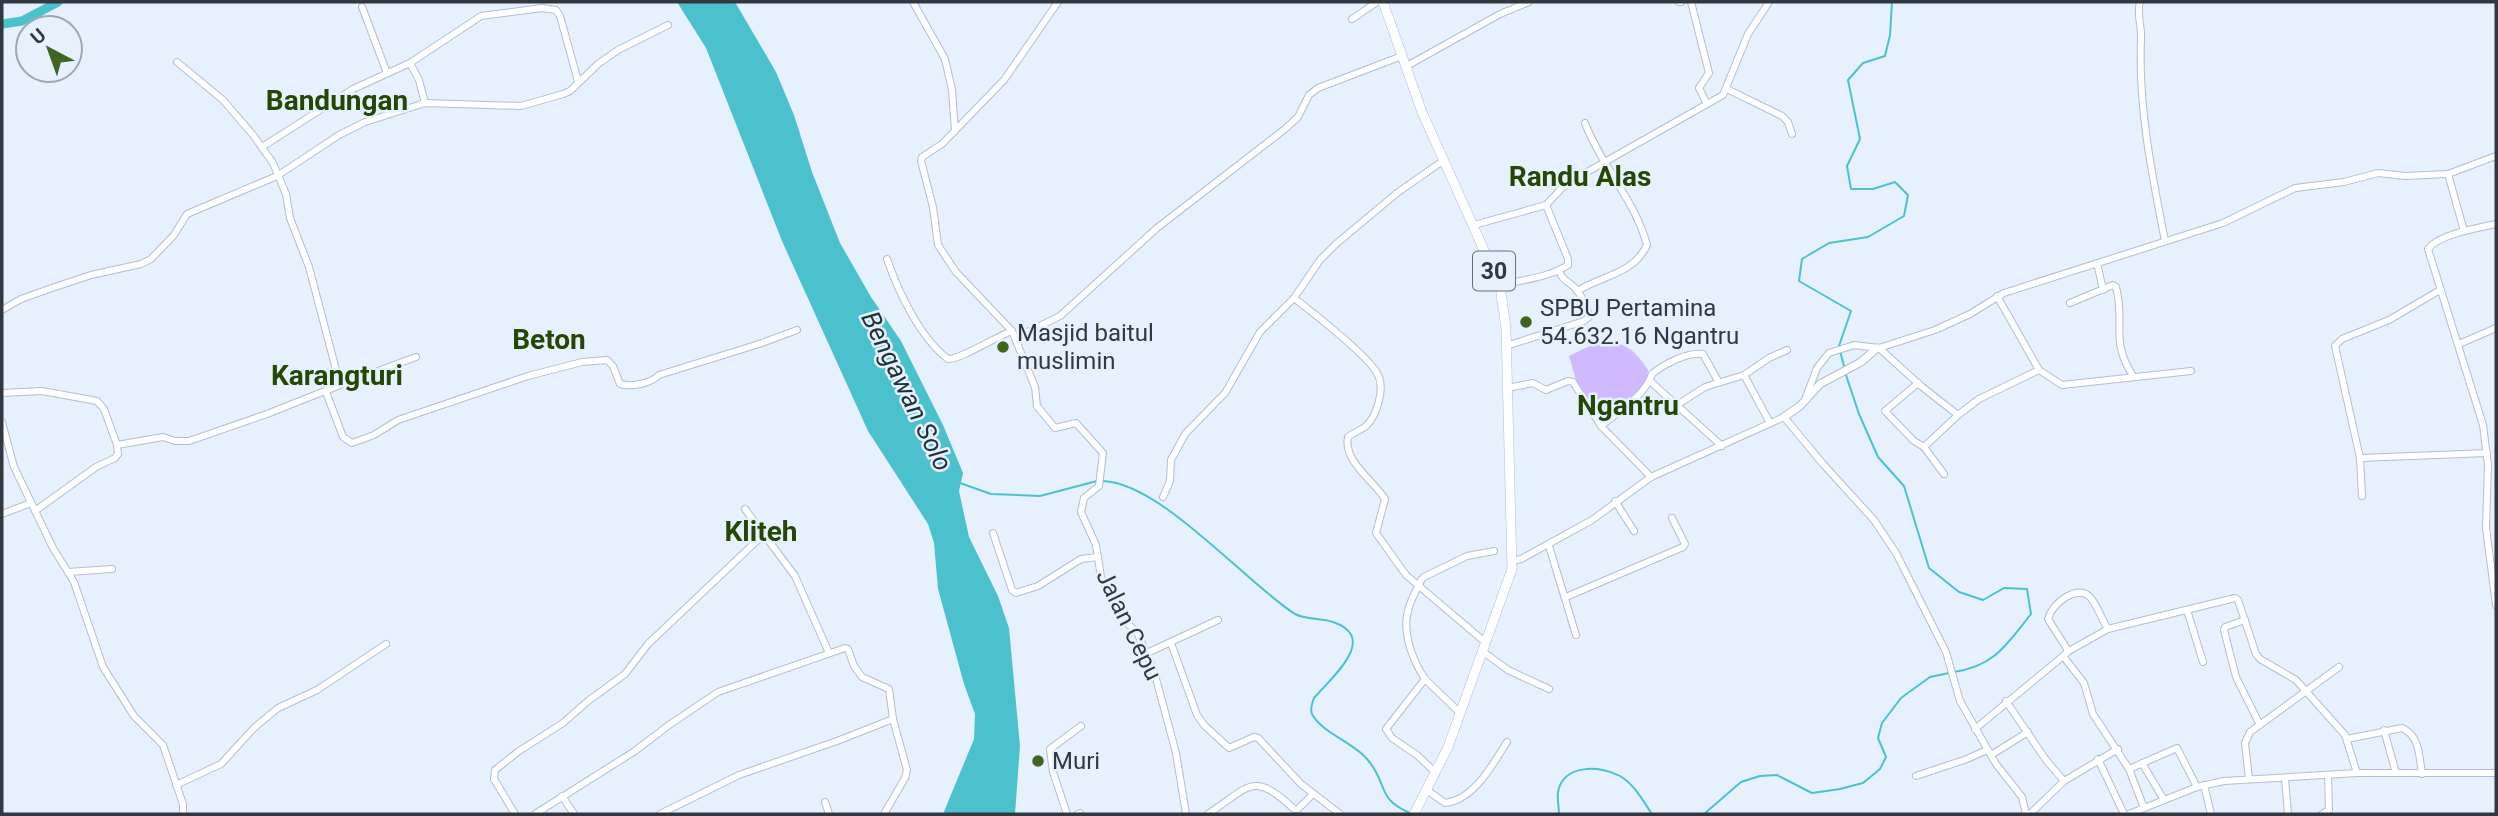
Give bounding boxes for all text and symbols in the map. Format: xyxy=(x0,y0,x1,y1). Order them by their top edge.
north arrow xyxy=(14,14,84,84)
text: U xyxy=(26,24,50,49)
district label: Bandungan xyxy=(266,84,408,117)
district label: Randu Alas xyxy=(1509,160,1651,193)
road number: 30 xyxy=(1473,252,1515,290)
place label: SPBU Pertamina 54.632.16 Ngantru xyxy=(1540,294,1739,350)
water label: Bengawan Solo xyxy=(855,306,959,476)
marker: SPBU Pertamina 54.632.16 Ngantru xyxy=(1518,314,1534,330)
place label: Masjid baitul muslimin xyxy=(1017,319,1154,375)
district label: Beton xyxy=(512,323,586,356)
marker: Masjid baitul muslimin xyxy=(995,339,1011,355)
district label: Karangturi xyxy=(271,359,403,392)
district label: Ngantru xyxy=(1577,389,1679,422)
district label: Kliteh xyxy=(725,515,797,548)
street label: Jalan Cepu xyxy=(1090,565,1168,685)
place label: Muri xyxy=(1052,747,1100,775)
marker: Muri xyxy=(1030,753,1046,769)

